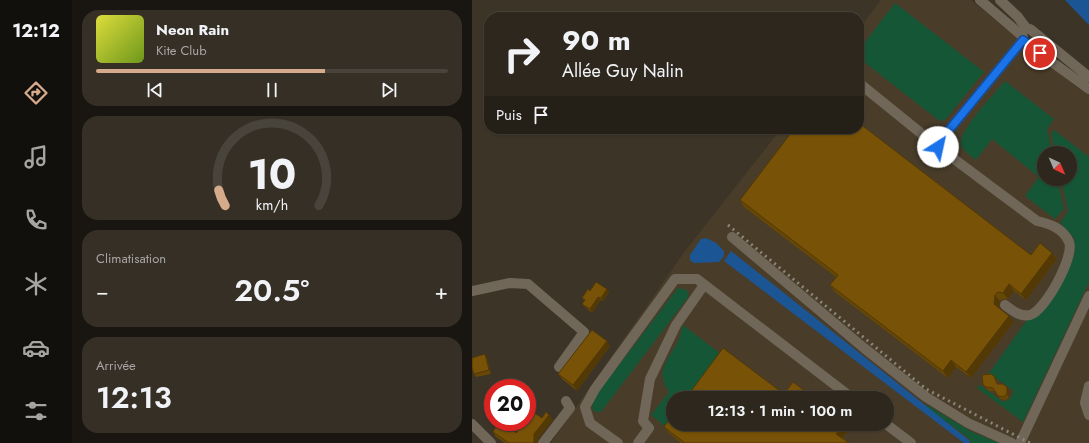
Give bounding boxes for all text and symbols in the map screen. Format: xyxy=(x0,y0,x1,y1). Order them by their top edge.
text: 12:12 xyxy=(12,18,60,44)
text: Neon Rain xyxy=(156,19,229,41)
text: 90 m xyxy=(562,20,631,61)
icon: right xyxy=(496,28,548,80)
pin xyxy=(1023,36,1057,70)
text: Kite Club xyxy=(156,41,207,60)
icon: arrive xyxy=(1029,42,1051,64)
text: Allée Guy Nalin xyxy=(562,58,684,84)
icon: directions xyxy=(22,79,50,107)
icon: previous xyxy=(144,79,166,101)
icon: pause xyxy=(261,79,283,101)
icon: next xyxy=(378,79,400,101)
text: Puis xyxy=(496,104,522,126)
icon: arrive xyxy=(530,104,552,126)
position arrow xyxy=(917,126,959,168)
icon: music xyxy=(22,143,50,171)
text: 10 xyxy=(248,144,296,205)
north arrow xyxy=(1037,146,1077,186)
map controls xyxy=(1037,146,1077,186)
text: km/h xyxy=(256,195,288,215)
icon: phone xyxy=(22,206,50,234)
text: Climatisation xyxy=(96,249,166,268)
text: 20.5° xyxy=(234,269,309,312)
icon: climate xyxy=(22,270,50,298)
text: − xyxy=(96,275,109,307)
text: + xyxy=(434,275,448,307)
icon: car xyxy=(22,334,50,362)
text: Arrivée xyxy=(96,356,136,375)
text: 12:13 xyxy=(96,376,172,419)
speed limit sign: 20 xyxy=(484,379,536,431)
icon: filters xyxy=(22,397,50,425)
text: 12:13 · 1 min · 100 m xyxy=(707,400,853,422)

